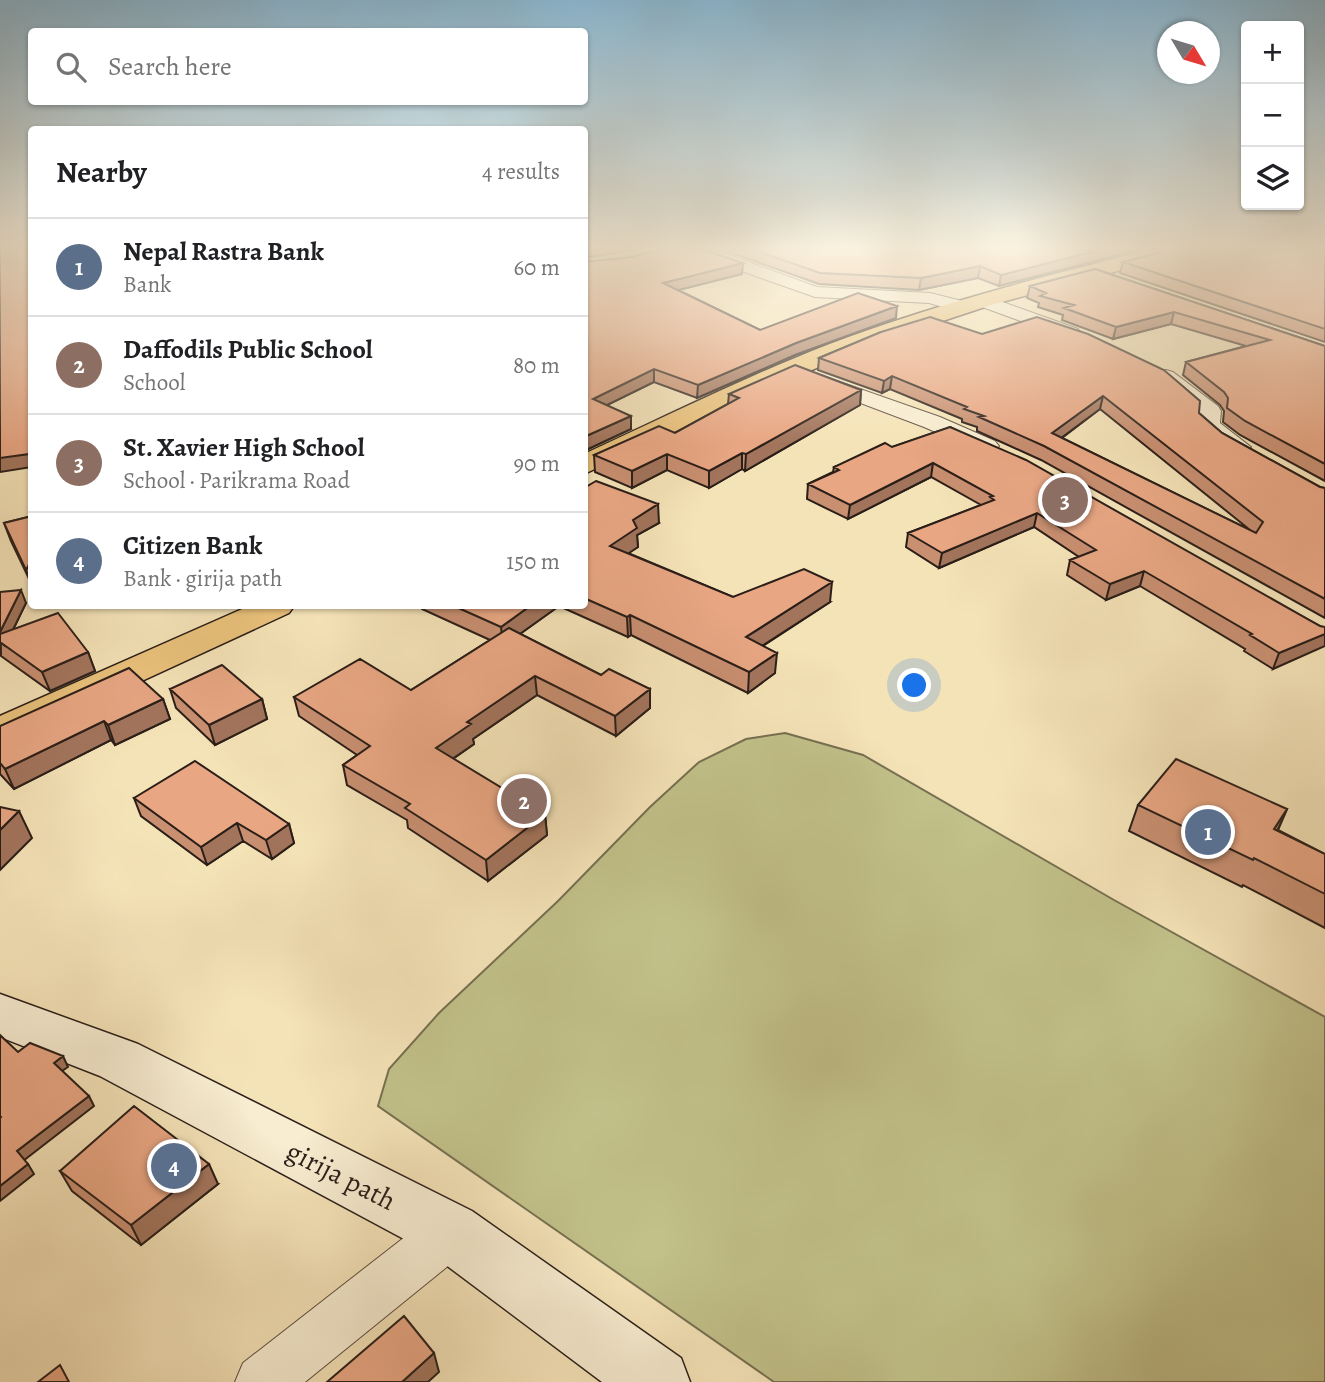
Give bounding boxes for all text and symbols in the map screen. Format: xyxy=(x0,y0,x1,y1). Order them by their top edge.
north arrow xyxy=(1157,21,1220,84)
map controls xyxy=(1241,21,1304,210)
button: + xyxy=(1241,21,1304,84)
search box xyxy=(28,28,588,105)
icon: search xyxy=(52,48,90,86)
text: Search here xyxy=(108,49,232,84)
button: − xyxy=(1241,84,1304,147)
button: layers xyxy=(1241,147,1304,210)
text: Nearby xyxy=(56,152,147,192)
text: 4 results xyxy=(482,156,560,187)
text: Nepal Rastra Bank xyxy=(123,234,324,269)
text: 1 xyxy=(75,252,83,283)
text: 60 m xyxy=(513,252,560,283)
text: Bank xyxy=(123,269,171,300)
text: Daffodils Public School xyxy=(123,332,373,367)
text: 2 xyxy=(73,350,85,381)
text: 80 m xyxy=(513,350,560,381)
text: School xyxy=(123,367,185,398)
text: St. Xavier High School xyxy=(123,430,365,465)
text: 3 xyxy=(74,448,84,479)
text: 90 m xyxy=(514,448,560,479)
text: School · Parikrama Road xyxy=(123,465,350,496)
pin: 3 xyxy=(1042,474,1088,526)
text: Citizen Bank xyxy=(123,528,262,563)
text: 4 xyxy=(74,546,84,577)
text: 150 m xyxy=(506,546,560,577)
text: Bank · girija path xyxy=(123,563,282,594)
your location xyxy=(897,668,931,702)
pin: 2 xyxy=(501,775,547,827)
pin: 1 xyxy=(1185,806,1231,858)
street label: girija path xyxy=(280,1132,402,1220)
pin: 4 xyxy=(151,1140,197,1192)

